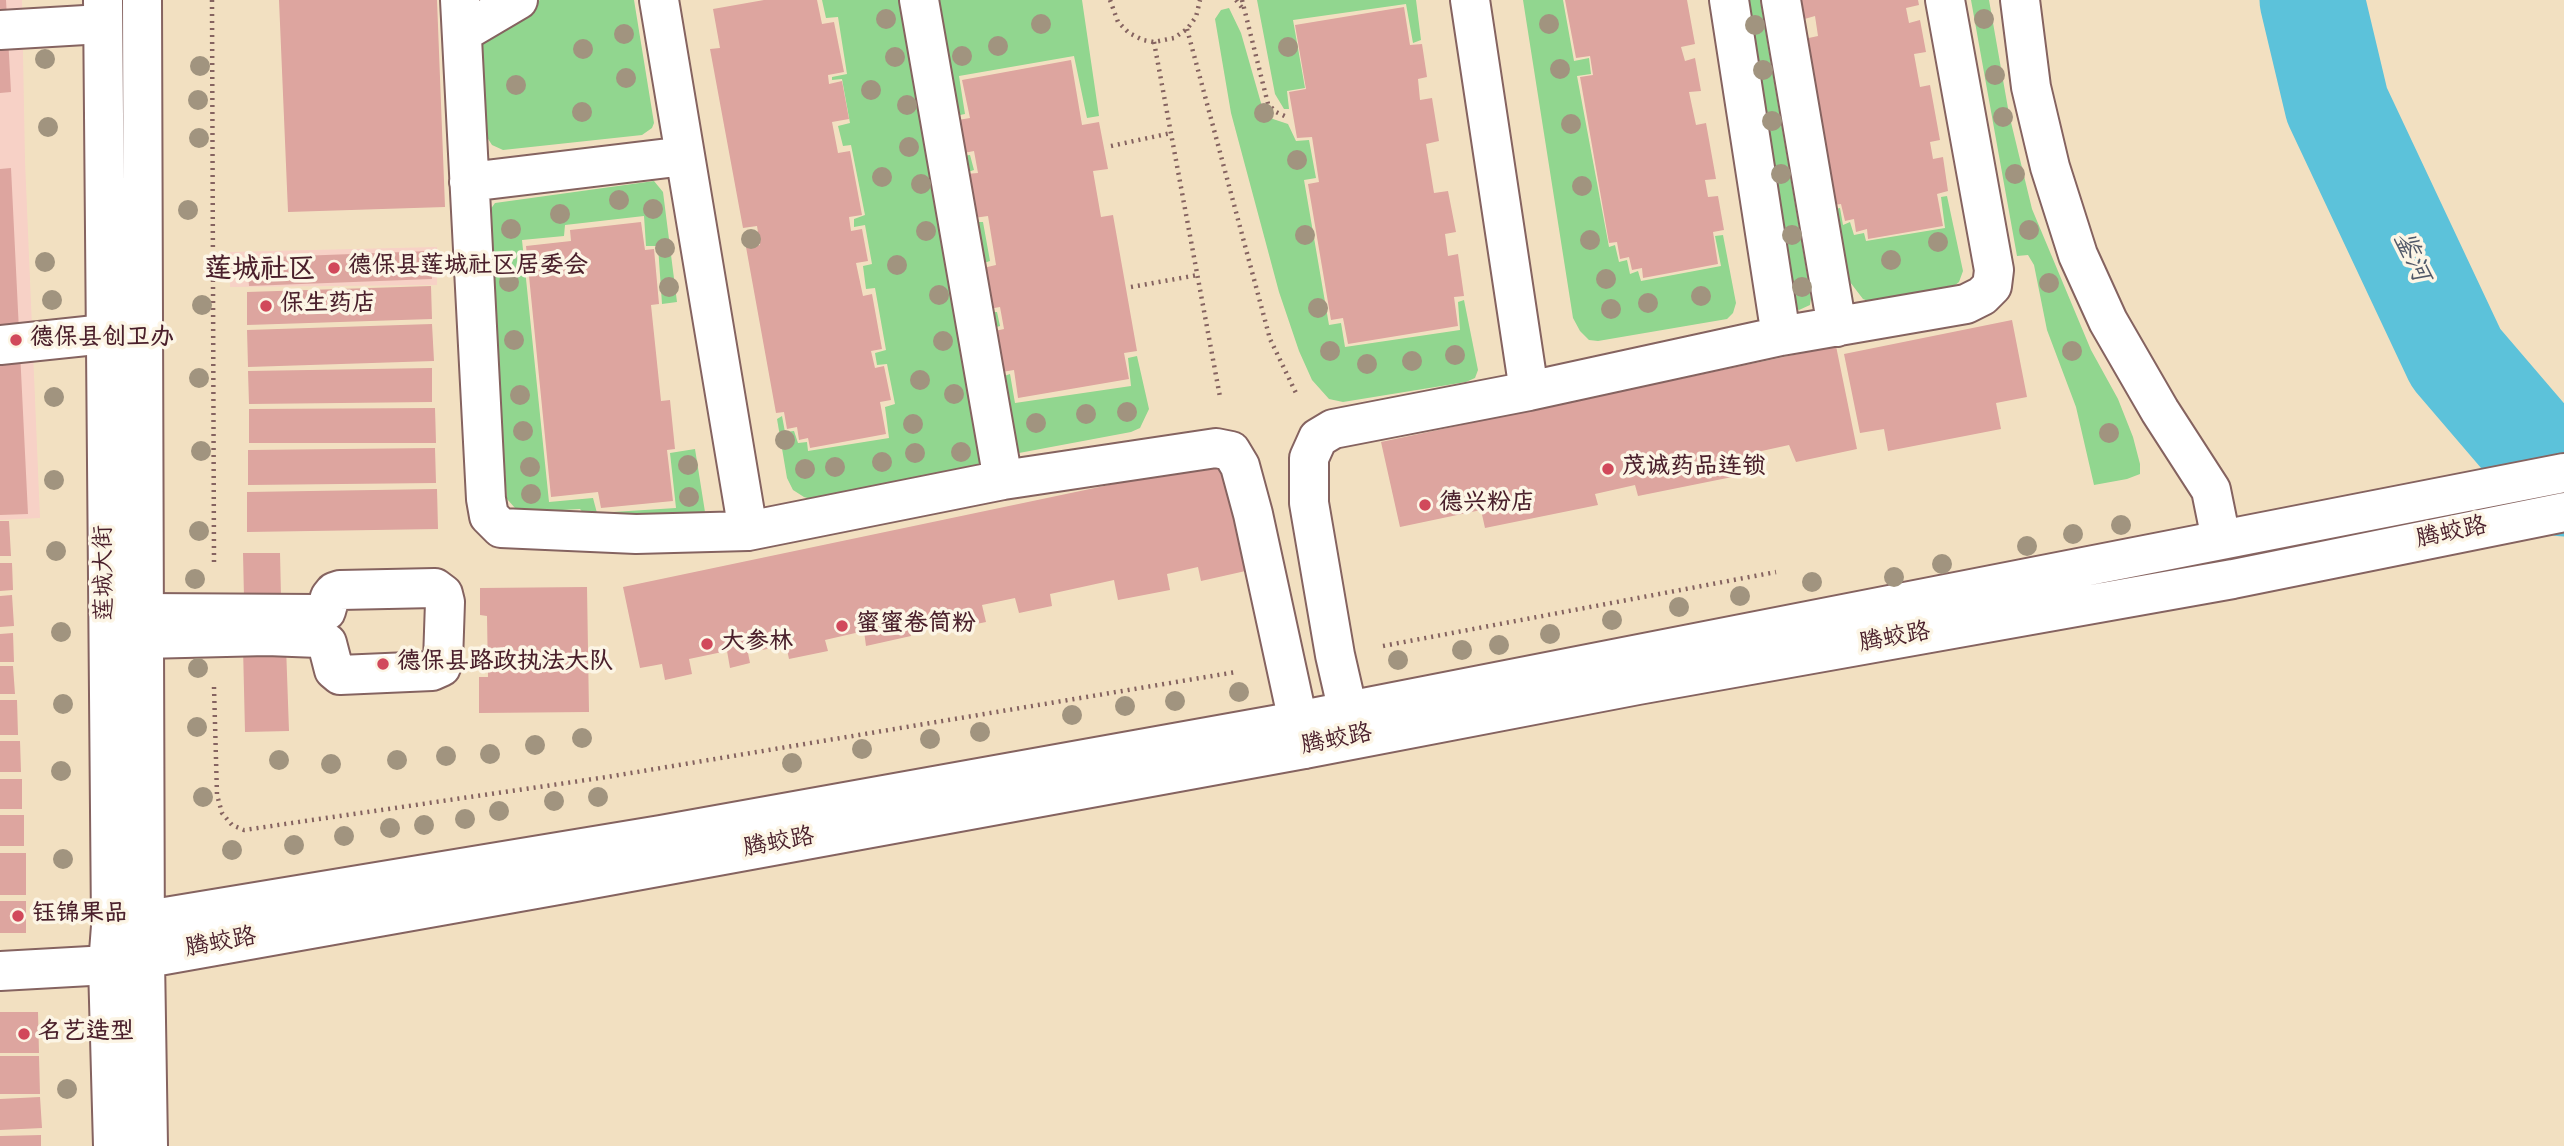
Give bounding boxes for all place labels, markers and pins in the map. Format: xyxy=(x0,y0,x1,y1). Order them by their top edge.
place label: 德保县莲城社区居委会 xyxy=(348,254,588,282)
marker: 德保县莲城社区居委会 xyxy=(326,260,342,276)
place label: 保生药店 xyxy=(280,292,376,320)
marker: 保生药店 xyxy=(258,298,274,314)
place label: 德保县创卫办 xyxy=(30,326,174,354)
marker: 德保县创卫办 xyxy=(8,332,24,348)
place label: 茂诚药品连锁 xyxy=(1622,455,1766,483)
marker: 茂诚药品连锁 xyxy=(1600,461,1616,477)
place label: 德兴粉店 xyxy=(1439,491,1535,519)
marker: 德兴粉店 xyxy=(1417,497,1433,513)
place label: 蜜蜜卷筒粉 xyxy=(856,612,976,640)
marker: 蜜蜜卷筒粉 xyxy=(834,618,850,634)
place label: 大参林 xyxy=(721,630,793,658)
marker: 大参林 xyxy=(699,636,715,652)
place label: 德保县路政执法大队 xyxy=(397,650,613,678)
marker: 德保县路政执法大队 xyxy=(375,656,391,672)
place label: 钰锦果品 xyxy=(32,902,128,930)
marker: 钰锦果品 xyxy=(10,908,26,924)
place label: 名艺造型 xyxy=(38,1020,134,1048)
marker: 名艺造型 xyxy=(16,1026,32,1042)

